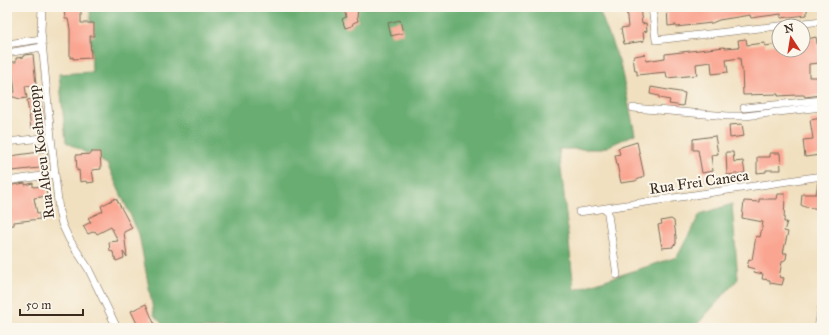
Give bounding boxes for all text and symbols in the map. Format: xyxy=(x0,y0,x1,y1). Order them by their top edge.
north arrow xyxy=(771,18,811,58)
text: N xyxy=(783,21,796,36)
street label: Rua Alceu Koehntopp xyxy=(24,84,58,220)
street label: Rua Frei Caneca xyxy=(648,166,750,198)
scale bar xyxy=(20,291,83,317)
text: 50 m xyxy=(26,298,51,312)

